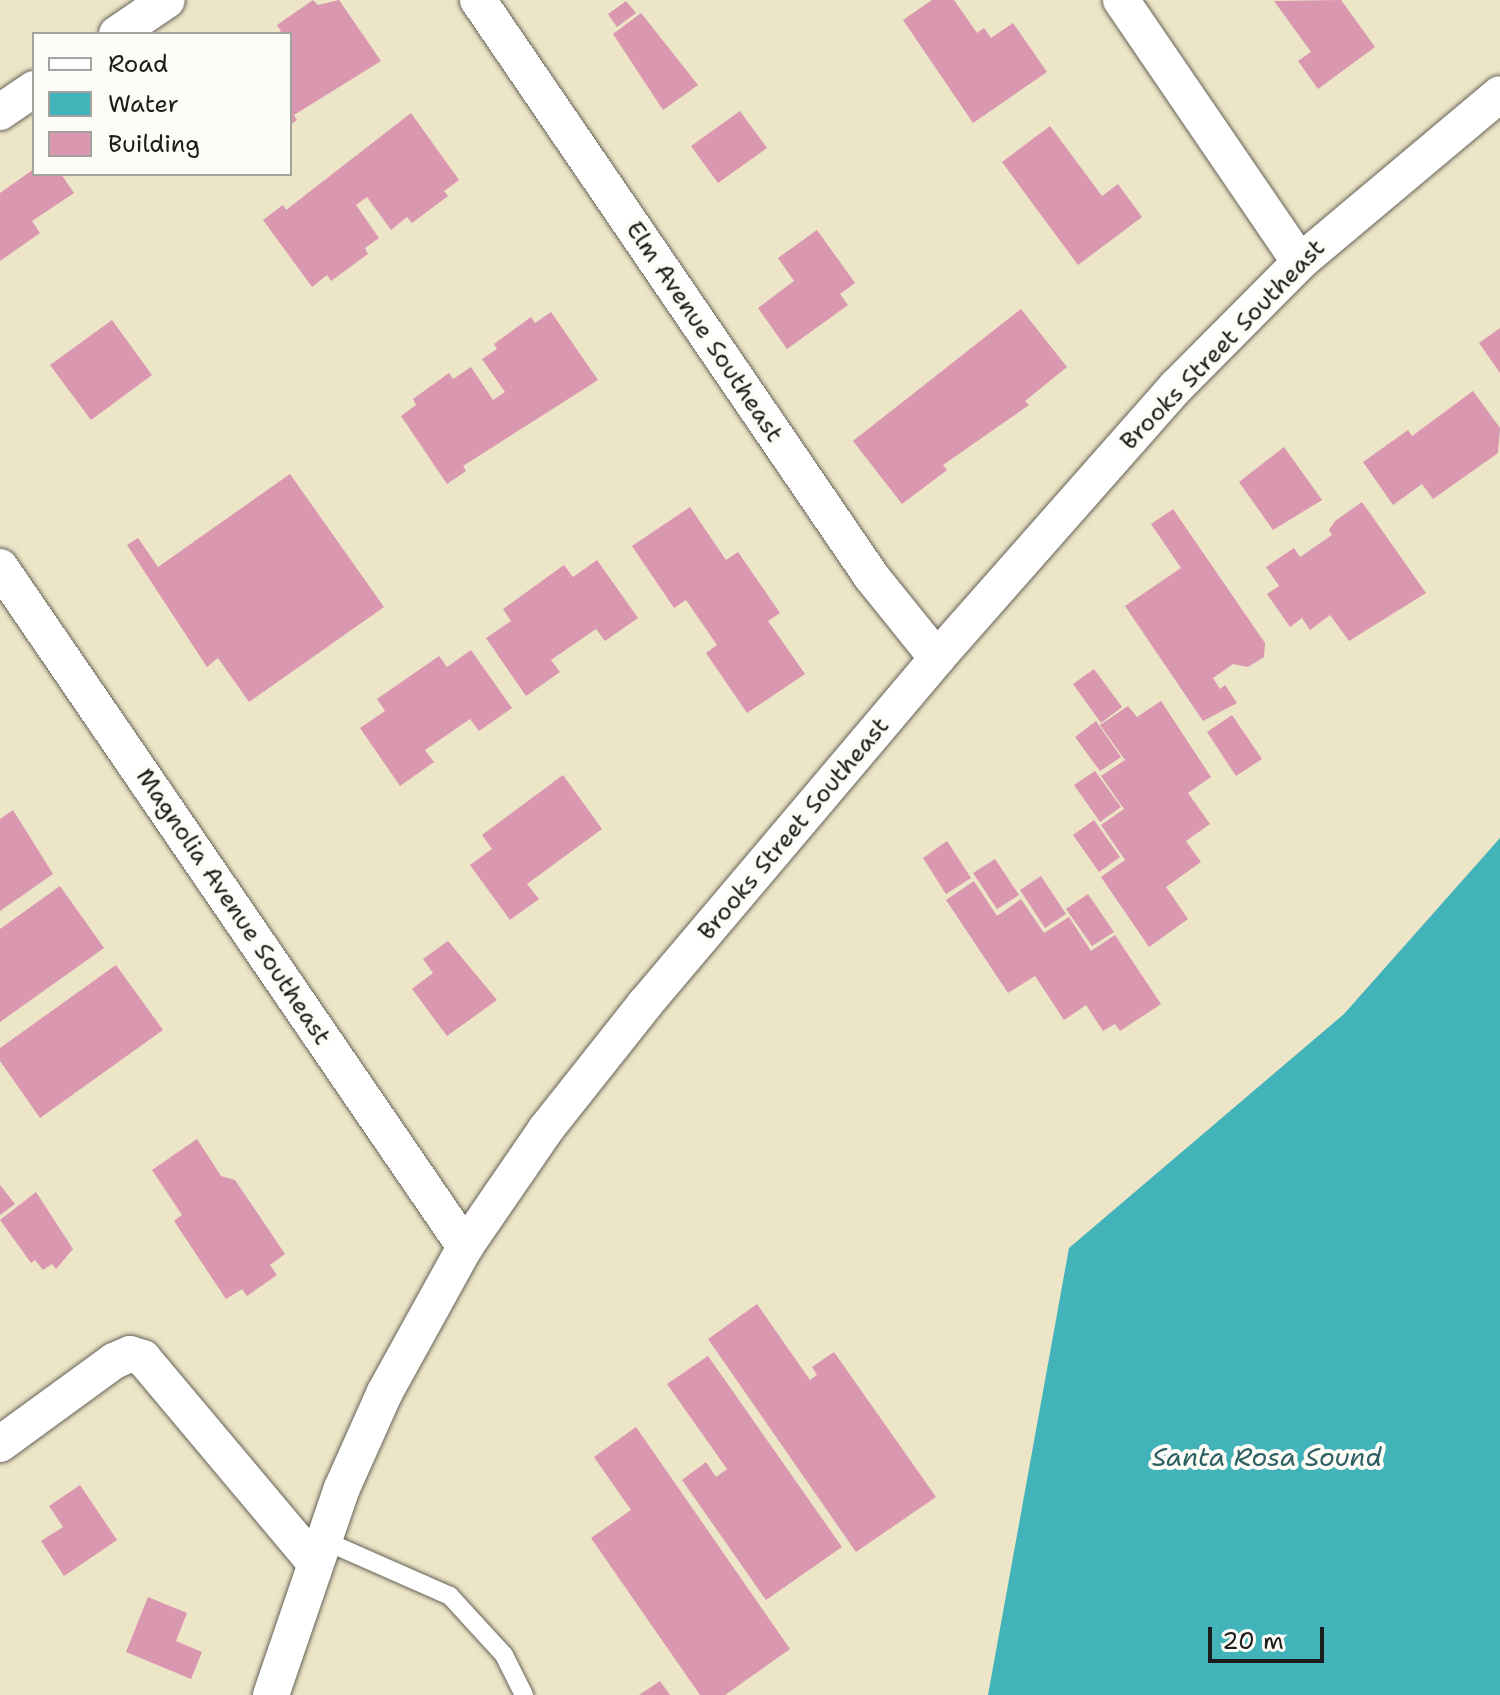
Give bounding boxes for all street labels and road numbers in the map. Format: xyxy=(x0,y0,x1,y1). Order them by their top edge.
street label: Elm Avenue Southeast xyxy=(619,216,789,448)
street label: Brooks Street Southeast xyxy=(1115,234,1331,456)
street label: Brooks Street Southeast xyxy=(692,712,896,946)
street label: Magnolia Avenue Southeast xyxy=(130,763,336,1051)

